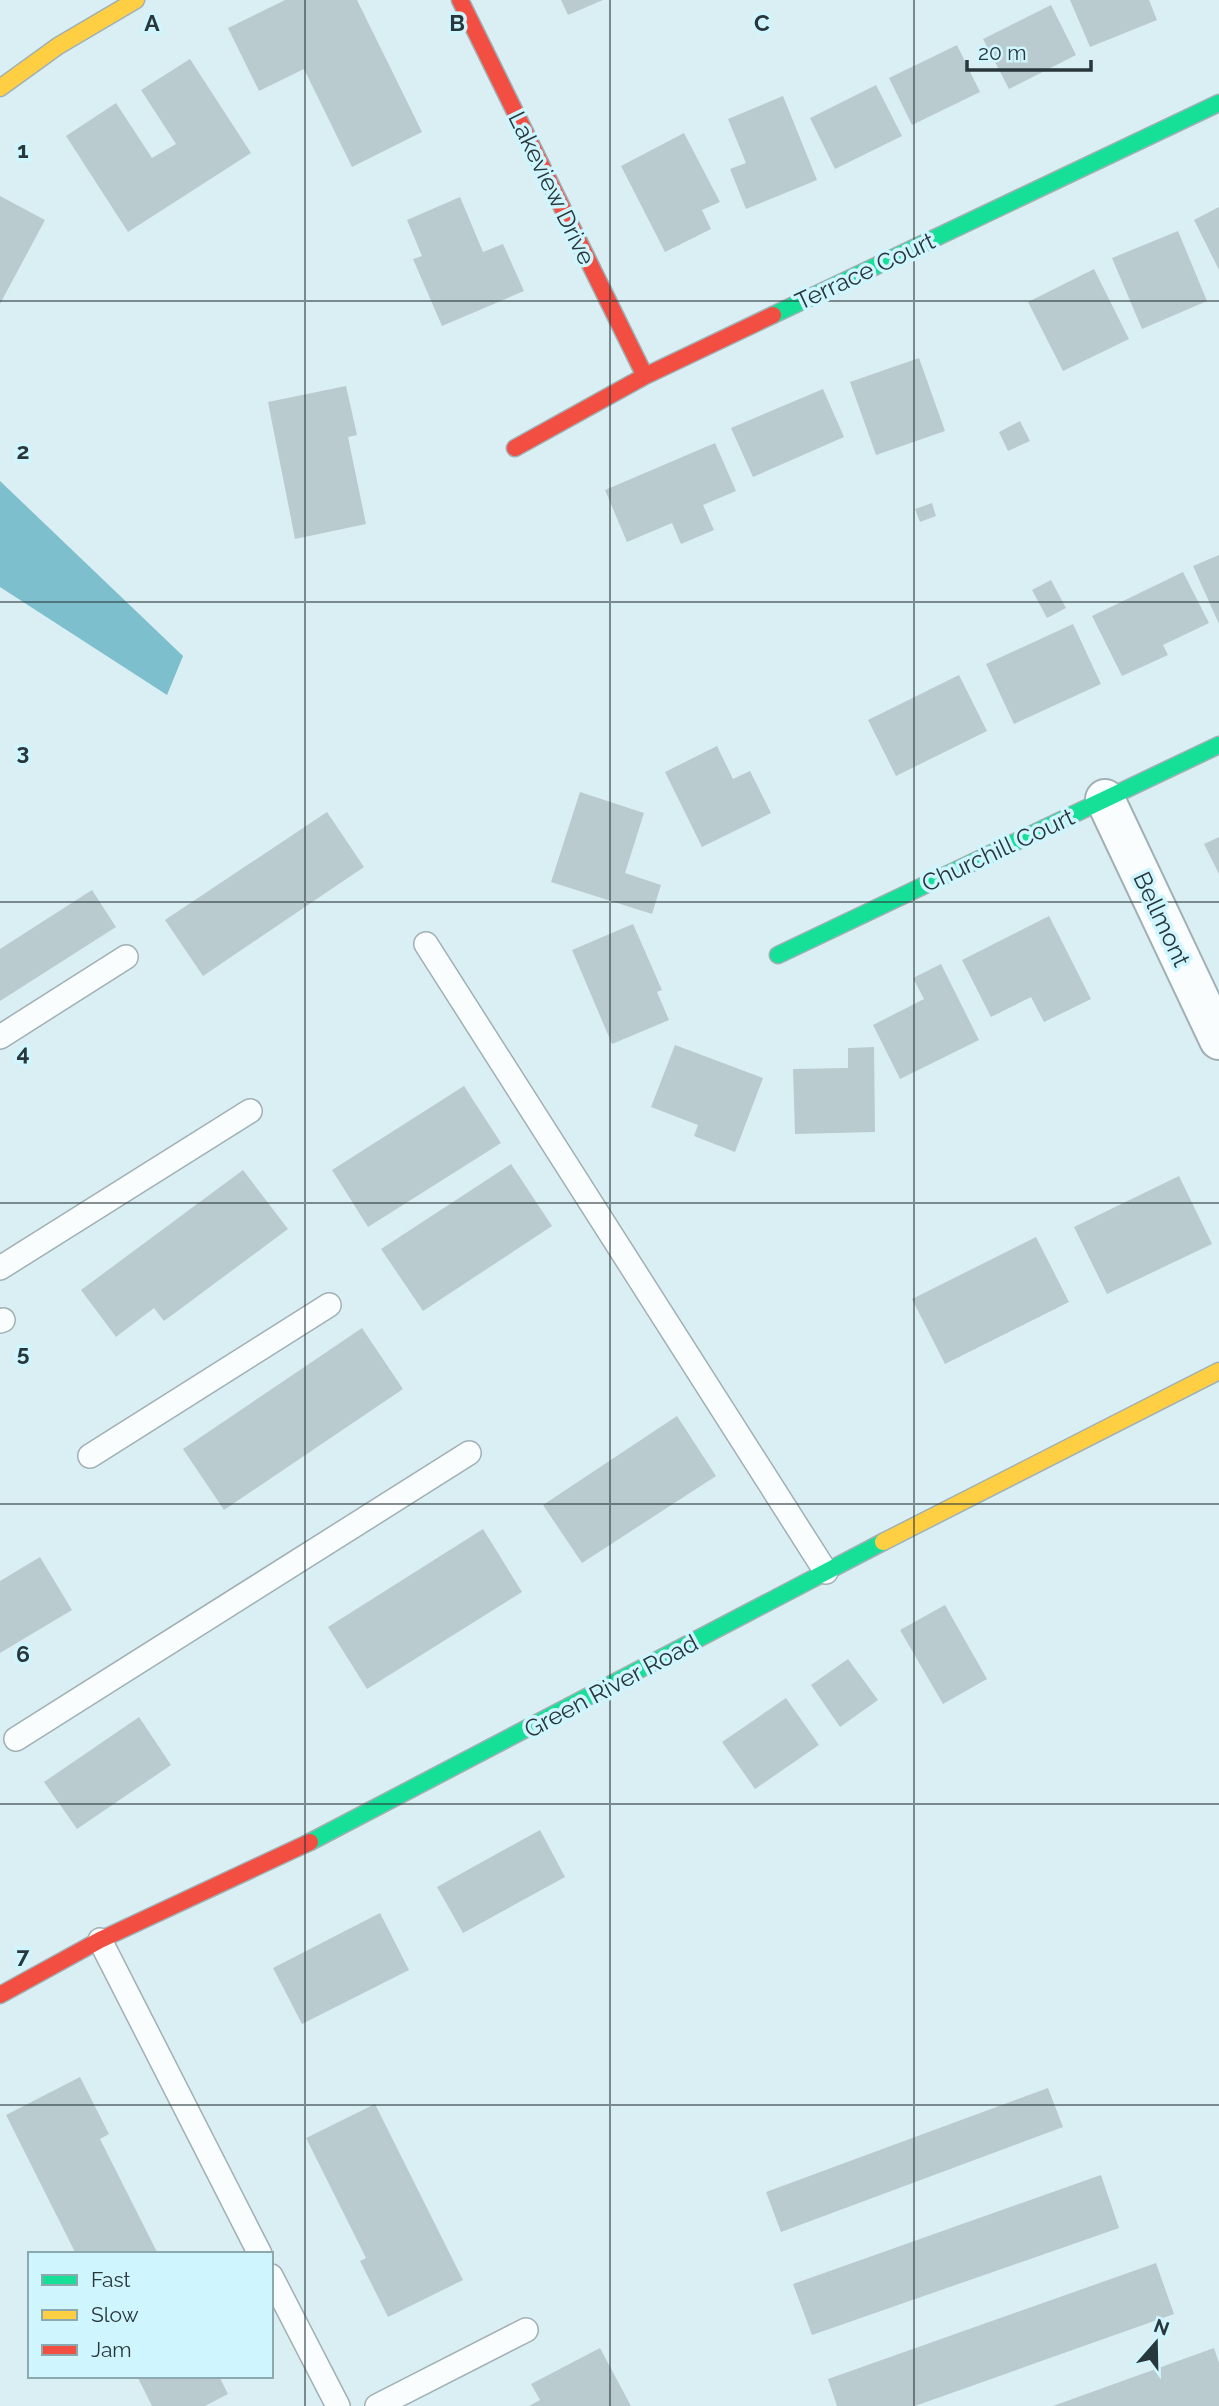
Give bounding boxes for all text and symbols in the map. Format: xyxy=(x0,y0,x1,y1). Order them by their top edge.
text: A xyxy=(144,9,160,36)
text: B xyxy=(449,9,465,36)
text: C xyxy=(754,9,770,36)
scale bar xyxy=(967,28,1091,72)
text: 20 m xyxy=(978,40,1026,65)
street label: Lakeview Drive xyxy=(502,107,602,269)
text: 1 xyxy=(17,136,29,163)
street label: Terrace Court xyxy=(791,226,939,316)
text: 2 xyxy=(17,437,29,464)
text: 3 xyxy=(17,738,29,765)
street label: Churchill Court xyxy=(917,802,1079,898)
street label: Bellmont xyxy=(1127,867,1197,971)
text: 4 xyxy=(16,1039,30,1066)
text: 5 xyxy=(17,1339,30,1366)
street label: Green River Road xyxy=(519,1628,703,1744)
text: 6 xyxy=(16,1640,30,1667)
text: 7 xyxy=(17,1941,30,1968)
legend xyxy=(28,2252,273,2378)
text: Fast xyxy=(91,2267,131,2292)
text: Slow xyxy=(91,2302,139,2327)
north arrow xyxy=(1121,2308,1191,2378)
text: N xyxy=(1151,2314,1172,2340)
text: Jam xyxy=(91,2337,132,2362)

